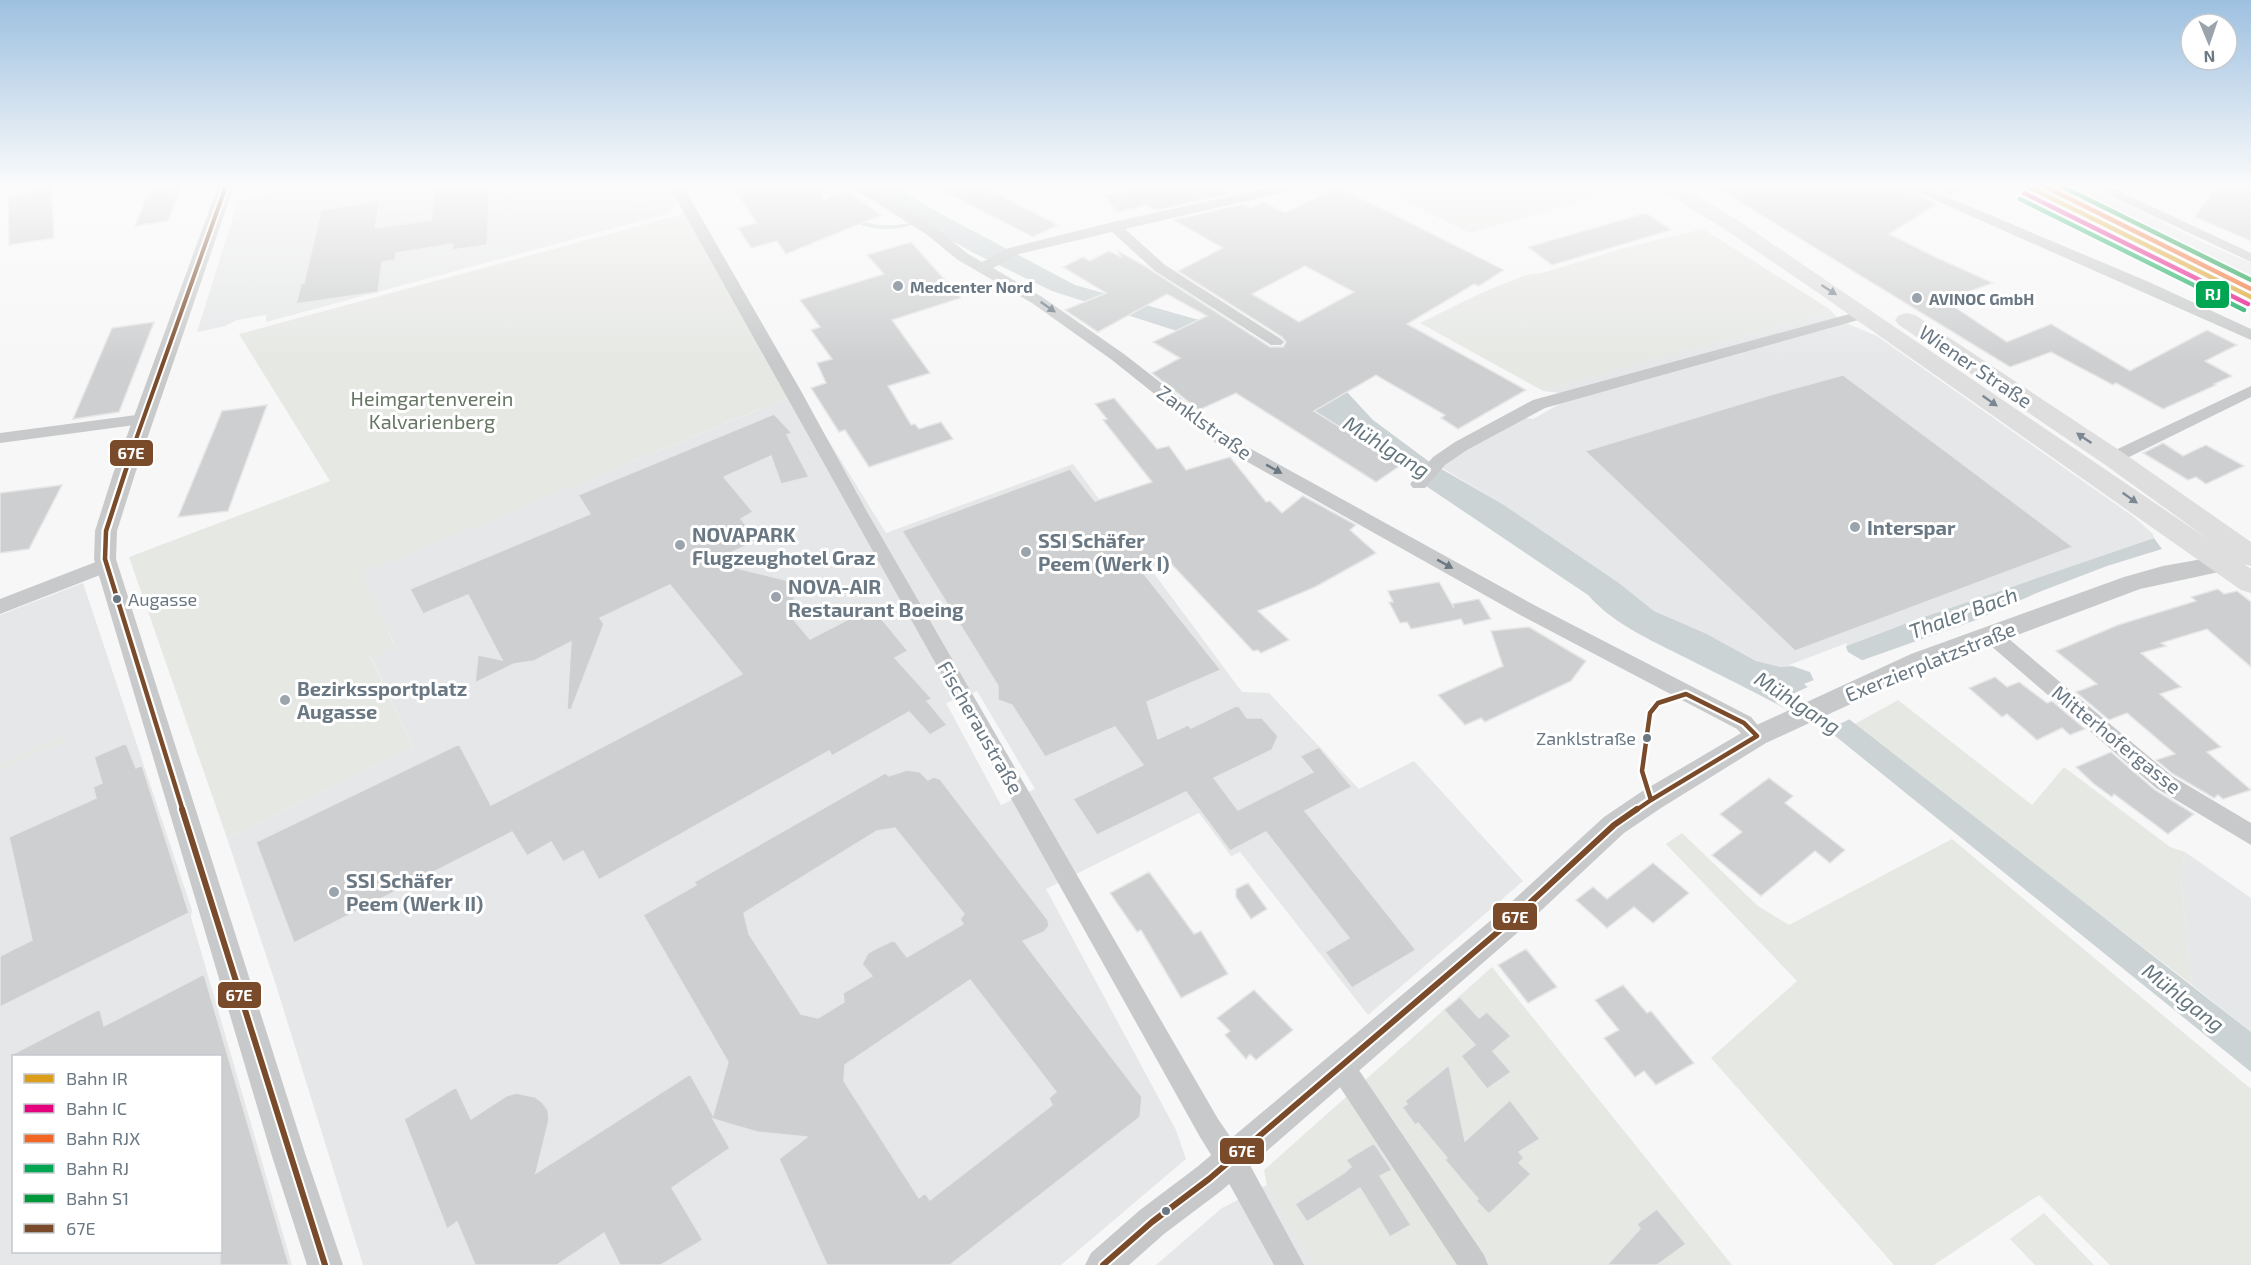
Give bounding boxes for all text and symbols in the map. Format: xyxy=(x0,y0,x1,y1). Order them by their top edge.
north arrow xyxy=(2179,12,2239,72)
text: N xyxy=(2203,48,2216,67)
place label: Medcenter Nord xyxy=(910,277,1033,296)
marker: Medcenter Nord xyxy=(891,279,905,293)
line badge: RJ xyxy=(2195,280,2230,309)
text: RJ xyxy=(2205,284,2221,303)
one-way arrow xyxy=(1821,285,1837,296)
place label: AVINOC GmbH xyxy=(1929,289,2034,308)
marker: AVINOC GmbH xyxy=(1910,291,1924,305)
one-way arrow xyxy=(1039,301,1055,313)
street label: Wiener Straße xyxy=(1915,319,2037,413)
street label: Zanklstraße xyxy=(1153,380,1257,464)
park label: Heimgartenverein Kalvarienberg xyxy=(351,386,513,433)
one-way arrow xyxy=(1981,395,1997,407)
water label: Mühlgang xyxy=(1339,410,1435,482)
one-way arrow xyxy=(2076,433,2093,444)
line badge: 67E xyxy=(109,439,154,467)
text: 67E xyxy=(117,443,145,462)
one-way arrow xyxy=(1266,464,1283,474)
one-way arrow xyxy=(2122,492,2138,503)
place label: Interspar xyxy=(1867,515,1956,539)
marker: Interspar xyxy=(1848,520,1862,534)
place label: NOVAPARK Flugzeughotel Graz xyxy=(692,522,875,569)
place label: SSI Schäfer Peem (Werk I) xyxy=(1038,528,1169,575)
marker: NOVAPARK Flugzeughotel Graz xyxy=(673,538,687,552)
marker: SSI Schäfer Peem (Werk I) xyxy=(1019,545,1033,559)
one-way arrow xyxy=(1436,559,1453,569)
place label: NOVA-AIR Restaurant Boeing xyxy=(788,574,964,621)
water label: Thaler Bach xyxy=(1905,581,2021,643)
place label: Augasse xyxy=(128,588,197,610)
marker: NOVA-AIR Restaurant Boeing xyxy=(769,590,783,604)
marker: Augasse xyxy=(111,593,123,605)
street label: Exerzierplatzstraße xyxy=(1841,616,2019,706)
street label: Fischeraustraße xyxy=(933,656,1029,798)
water label: Mühlgang xyxy=(1751,665,1845,739)
place label: Bezirkssportplatz Augasse xyxy=(297,676,467,723)
street label: Mitterhofergasse xyxy=(2048,680,2186,798)
marker: Bezirkssportplatz Augasse xyxy=(278,693,292,707)
place label: Zanklstraße xyxy=(1536,727,1636,749)
marker: Zanklstraße xyxy=(1641,732,1653,744)
place label: SSI Schäfer Peem (Werk II) xyxy=(346,868,483,915)
marker: SSI Schäfer Peem (Werk II) xyxy=(327,885,341,899)
line badge: 67E xyxy=(1492,902,1538,931)
text: 67E xyxy=(1501,907,1529,926)
water label: Mühlgang xyxy=(2138,957,2230,1037)
line badge: 67E xyxy=(217,981,262,1009)
text: 67E xyxy=(225,985,253,1004)
legend xyxy=(12,1055,222,1253)
text: Bahn IR xyxy=(66,1067,128,1089)
text: Bahn IC xyxy=(66,1097,127,1119)
text: Bahn RJX xyxy=(66,1127,140,1149)
line badge: 67E xyxy=(1219,1137,1265,1165)
text: 67E xyxy=(1228,1141,1256,1160)
text: Bahn RJ xyxy=(66,1157,129,1179)
text: Bahn S1 xyxy=(66,1187,129,1209)
unlabelled marker xyxy=(1160,1205,1172,1217)
text: 67E xyxy=(66,1217,96,1239)

